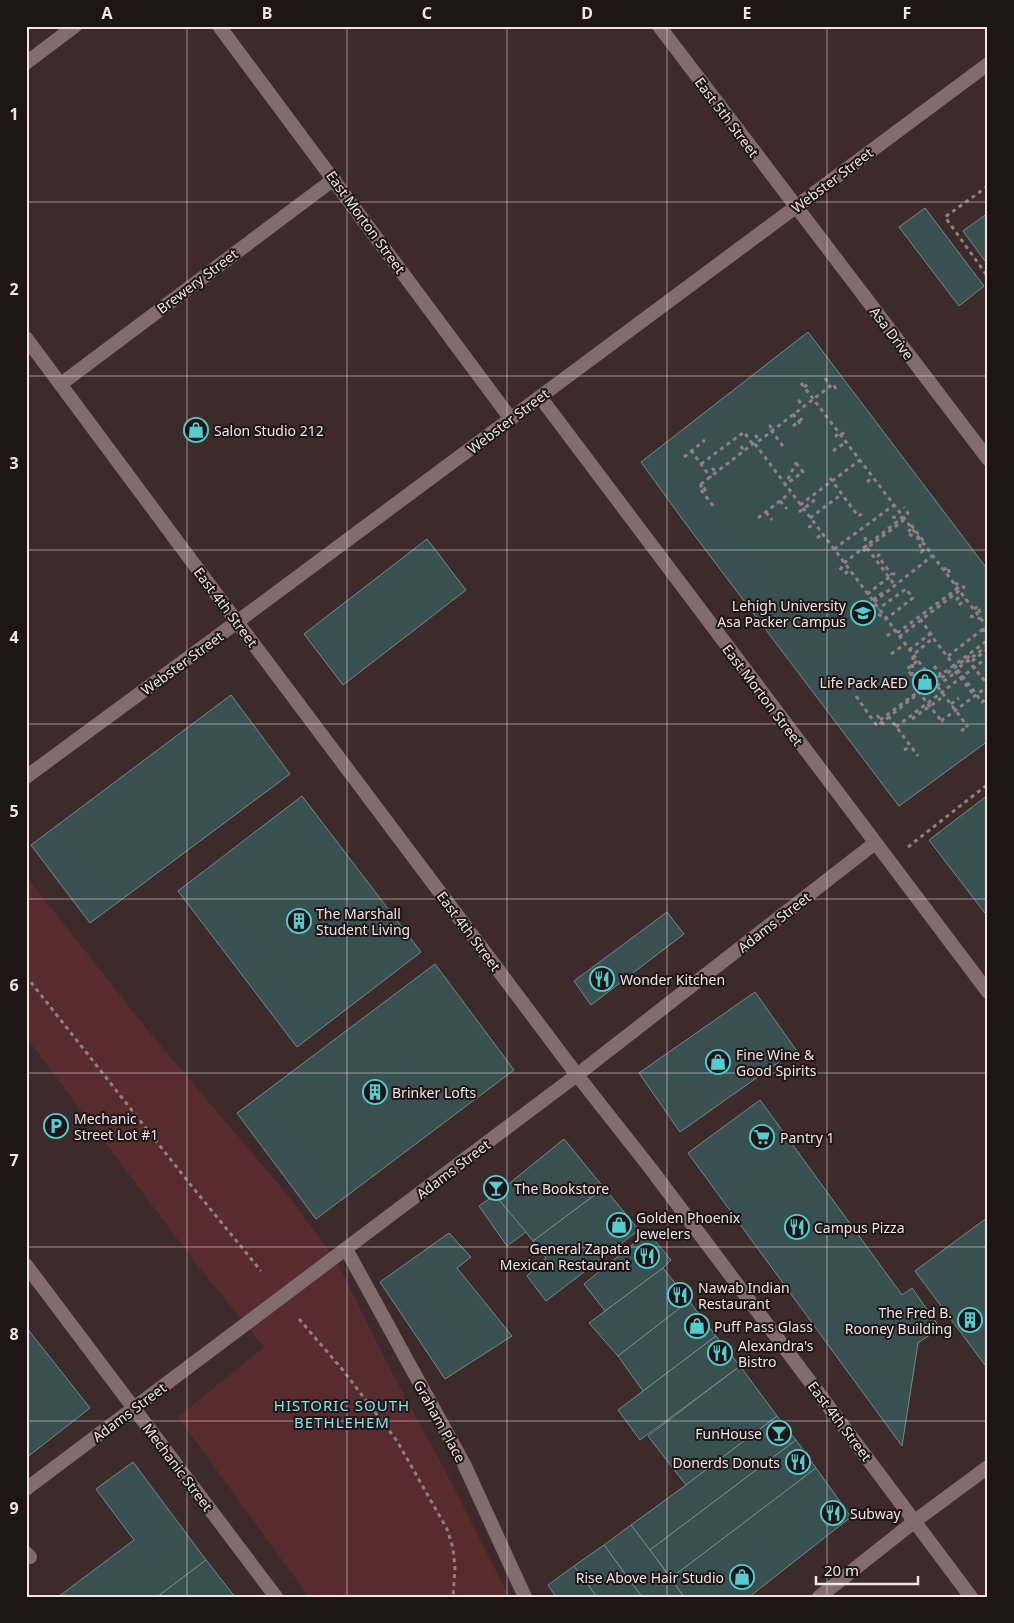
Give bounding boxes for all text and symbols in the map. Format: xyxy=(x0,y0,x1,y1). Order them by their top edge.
text: A xyxy=(101,2,113,24)
text: B xyxy=(262,2,272,24)
text: C xyxy=(422,2,432,24)
text: D xyxy=(581,2,593,24)
text: E xyxy=(743,2,752,24)
text: F xyxy=(903,2,911,24)
street label: East 5th Street xyxy=(691,73,763,161)
text: 1 xyxy=(9,103,19,125)
street label: Webster Street xyxy=(787,143,877,217)
street label: East Morton Street xyxy=(322,167,410,277)
street label: Brewery Street xyxy=(153,244,241,318)
text: 2 xyxy=(9,278,19,300)
street label: Asa Drive xyxy=(866,303,918,363)
street label: Webster Street xyxy=(463,384,553,458)
shop icon: Salon Studio 212 xyxy=(183,417,209,443)
place label: Salon Studio 212 xyxy=(214,421,324,440)
text: 3 xyxy=(9,452,19,474)
street label: East 4th Street xyxy=(190,563,262,651)
place label: Lehigh University Asa Packer Campus xyxy=(717,596,847,631)
school or university icon: Lehigh University Asa Packer Campus xyxy=(850,600,876,626)
text: 4 xyxy=(9,626,19,648)
street label: Webster Street xyxy=(137,627,227,699)
street label: East Morton Street xyxy=(718,640,808,750)
shop icon: Life Pack AED xyxy=(912,669,938,695)
place label: Life Pack AED xyxy=(820,673,908,692)
text: 5 xyxy=(9,800,19,822)
street label: East 4th Street xyxy=(433,887,505,975)
street label: Adams Street xyxy=(734,887,814,957)
place label: The Marshall Student Living xyxy=(316,904,410,939)
building icon: The Marshall Student Living xyxy=(286,908,312,934)
restaurant icon: Wonder Kitchen xyxy=(589,966,615,992)
place label: Wonder Kitchen xyxy=(620,970,725,989)
text: 6 xyxy=(9,974,19,996)
place label: Fine Wine & Good Spirits xyxy=(736,1045,817,1080)
shop icon: Fine Wine & Good Spirits xyxy=(705,1049,731,1075)
building icon: Brinker Lofts xyxy=(362,1079,388,1105)
place label: Brinker Lofts xyxy=(392,1083,477,1102)
place label: Mechanic Street Lot #1 xyxy=(74,1109,158,1144)
parking icon: Mechanic Street Lot #1 xyxy=(43,1113,69,1139)
supermarket icon: Pantry 1 xyxy=(749,1124,775,1150)
place label: Pantry 1 xyxy=(780,1128,835,1147)
street label: Adams Street xyxy=(412,1135,494,1203)
text: 7 xyxy=(9,1149,19,1171)
bar icon: The Bookstore xyxy=(483,1175,509,1201)
place label: The Bookstore xyxy=(514,1179,609,1198)
place label: Golden Phoenix Jewelers xyxy=(634,1208,741,1243)
shop icon: Golden Phoenix Jewelers xyxy=(606,1212,632,1238)
restaurant icon: Campus Pizza xyxy=(784,1214,810,1240)
place label: Campus Pizza xyxy=(814,1218,905,1237)
place label: General Zapata Mexican Restaurant xyxy=(500,1239,630,1274)
restaurant icon: General Zapata Mexican Restaurant xyxy=(634,1243,660,1269)
place label: Nawab Indian Restaurant xyxy=(698,1278,790,1313)
restaurant icon: Nawab Indian Restaurant xyxy=(667,1282,693,1308)
place label: The Fred B. Rooney Building xyxy=(845,1303,952,1338)
building icon: The Fred B. Rooney Building xyxy=(957,1307,983,1333)
shop icon: Puff Pass Glass xyxy=(684,1313,710,1339)
place label: Puff Pass Glass xyxy=(714,1317,813,1336)
text: 8 xyxy=(9,1323,19,1345)
place label: Alexandra's Bistro xyxy=(738,1336,814,1371)
restaurant icon: Alexandra's Bistro xyxy=(707,1340,733,1366)
street label: Graham Place xyxy=(410,1376,470,1466)
street label: East 4th Street xyxy=(804,1377,876,1465)
street label: Adams Street xyxy=(88,1378,170,1446)
district label: HISTORIC SOUTH BETHLEHEM xyxy=(274,1395,410,1432)
street label: Mechanic Street xyxy=(139,1419,217,1515)
bar icon: FunHouse xyxy=(766,1420,792,1446)
place label: FunHouse xyxy=(695,1424,762,1443)
restaurant icon: Donerds Donuts xyxy=(785,1449,811,1475)
place label: Donerds Donuts xyxy=(673,1453,780,1472)
text: 9 xyxy=(9,1497,19,1519)
restaurant icon: Subway xyxy=(820,1500,846,1526)
place label: Subway xyxy=(850,1504,902,1523)
scale bar xyxy=(816,1553,919,1585)
text: 20 m xyxy=(824,1560,859,1580)
shop icon: Rise Above Hair Studio xyxy=(729,1564,755,1590)
place label: Rise Above Hair Studio xyxy=(576,1568,724,1587)

